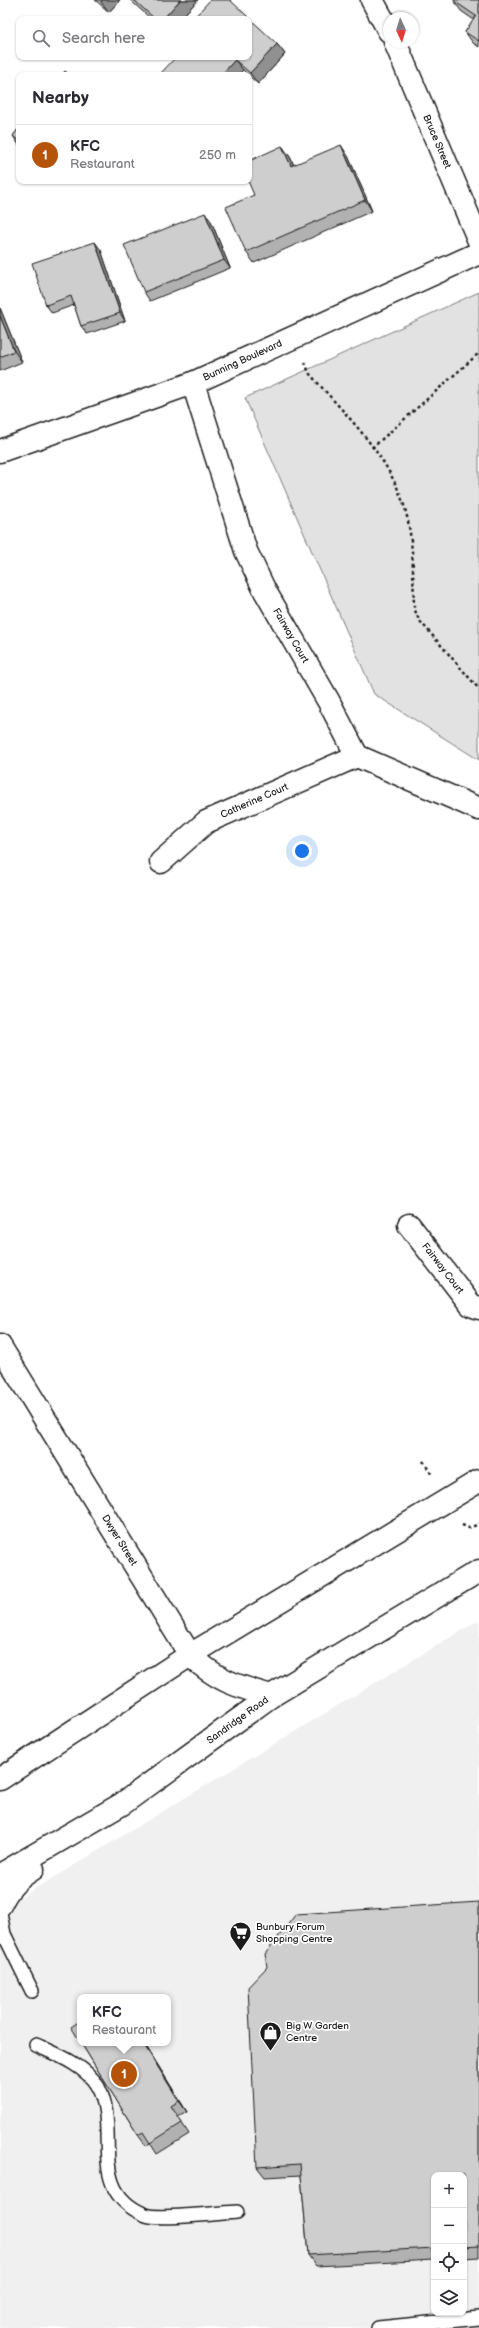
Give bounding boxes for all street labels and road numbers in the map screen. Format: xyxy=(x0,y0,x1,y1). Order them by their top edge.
street label: Bruce Street xyxy=(420,113,454,170)
street label: Bunning Boulevard xyxy=(201,337,284,384)
street label: Fairway Court xyxy=(270,606,311,665)
street label: Catherine Court xyxy=(219,781,290,821)
street label: Fairway Court xyxy=(419,1241,466,1296)
street label: Dwyer Street xyxy=(99,1512,140,1568)
street label: Sandridge Road xyxy=(204,1694,271,1747)

